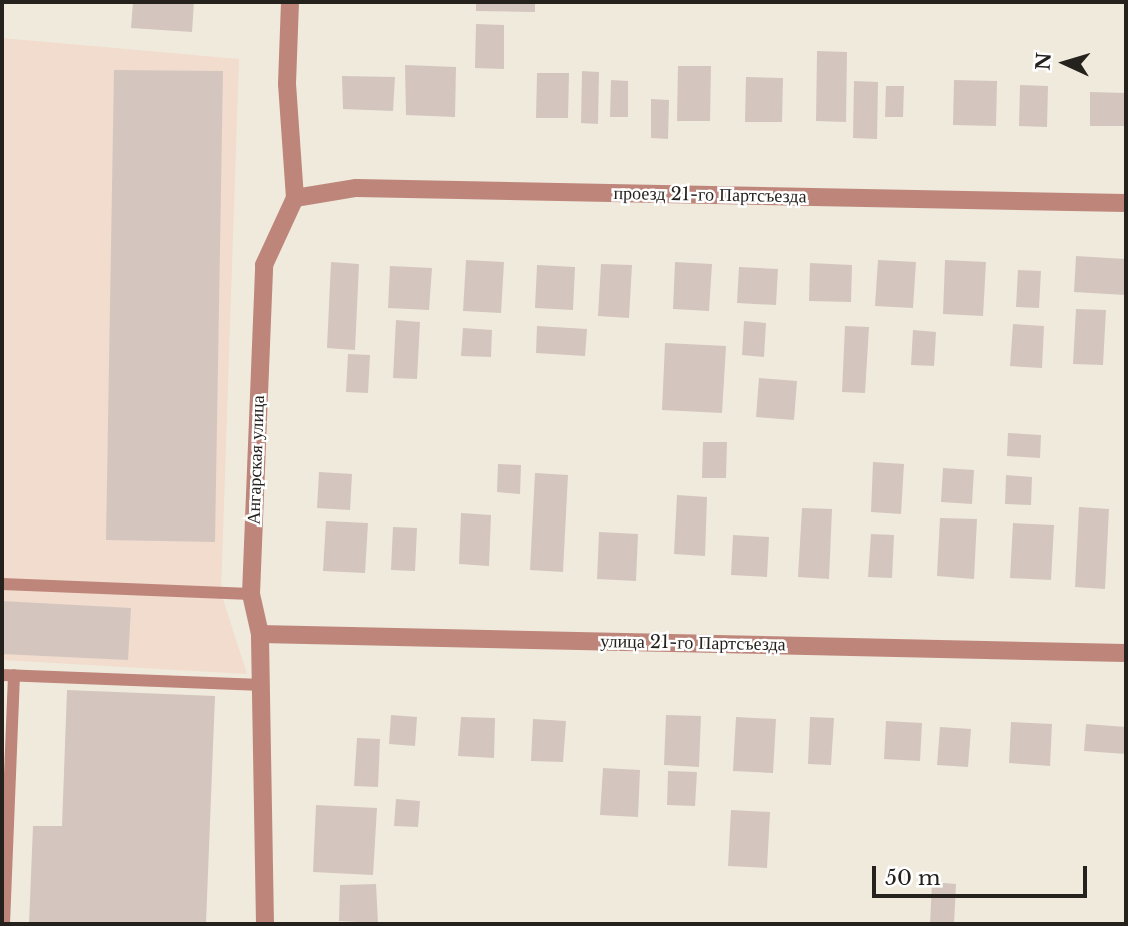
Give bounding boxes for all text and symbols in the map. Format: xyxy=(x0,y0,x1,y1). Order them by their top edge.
north arrow xyxy=(1030,28,1100,98)
text: N xyxy=(1031,52,1056,71)
street label: проезд 21-го Партсъезда xyxy=(613,183,807,207)
street label: Ангарская улица xyxy=(243,395,269,525)
street label: улица 21-го Партсъезда xyxy=(600,631,786,655)
scale bar xyxy=(876,852,1091,896)
text: 50 m xyxy=(885,865,940,891)

